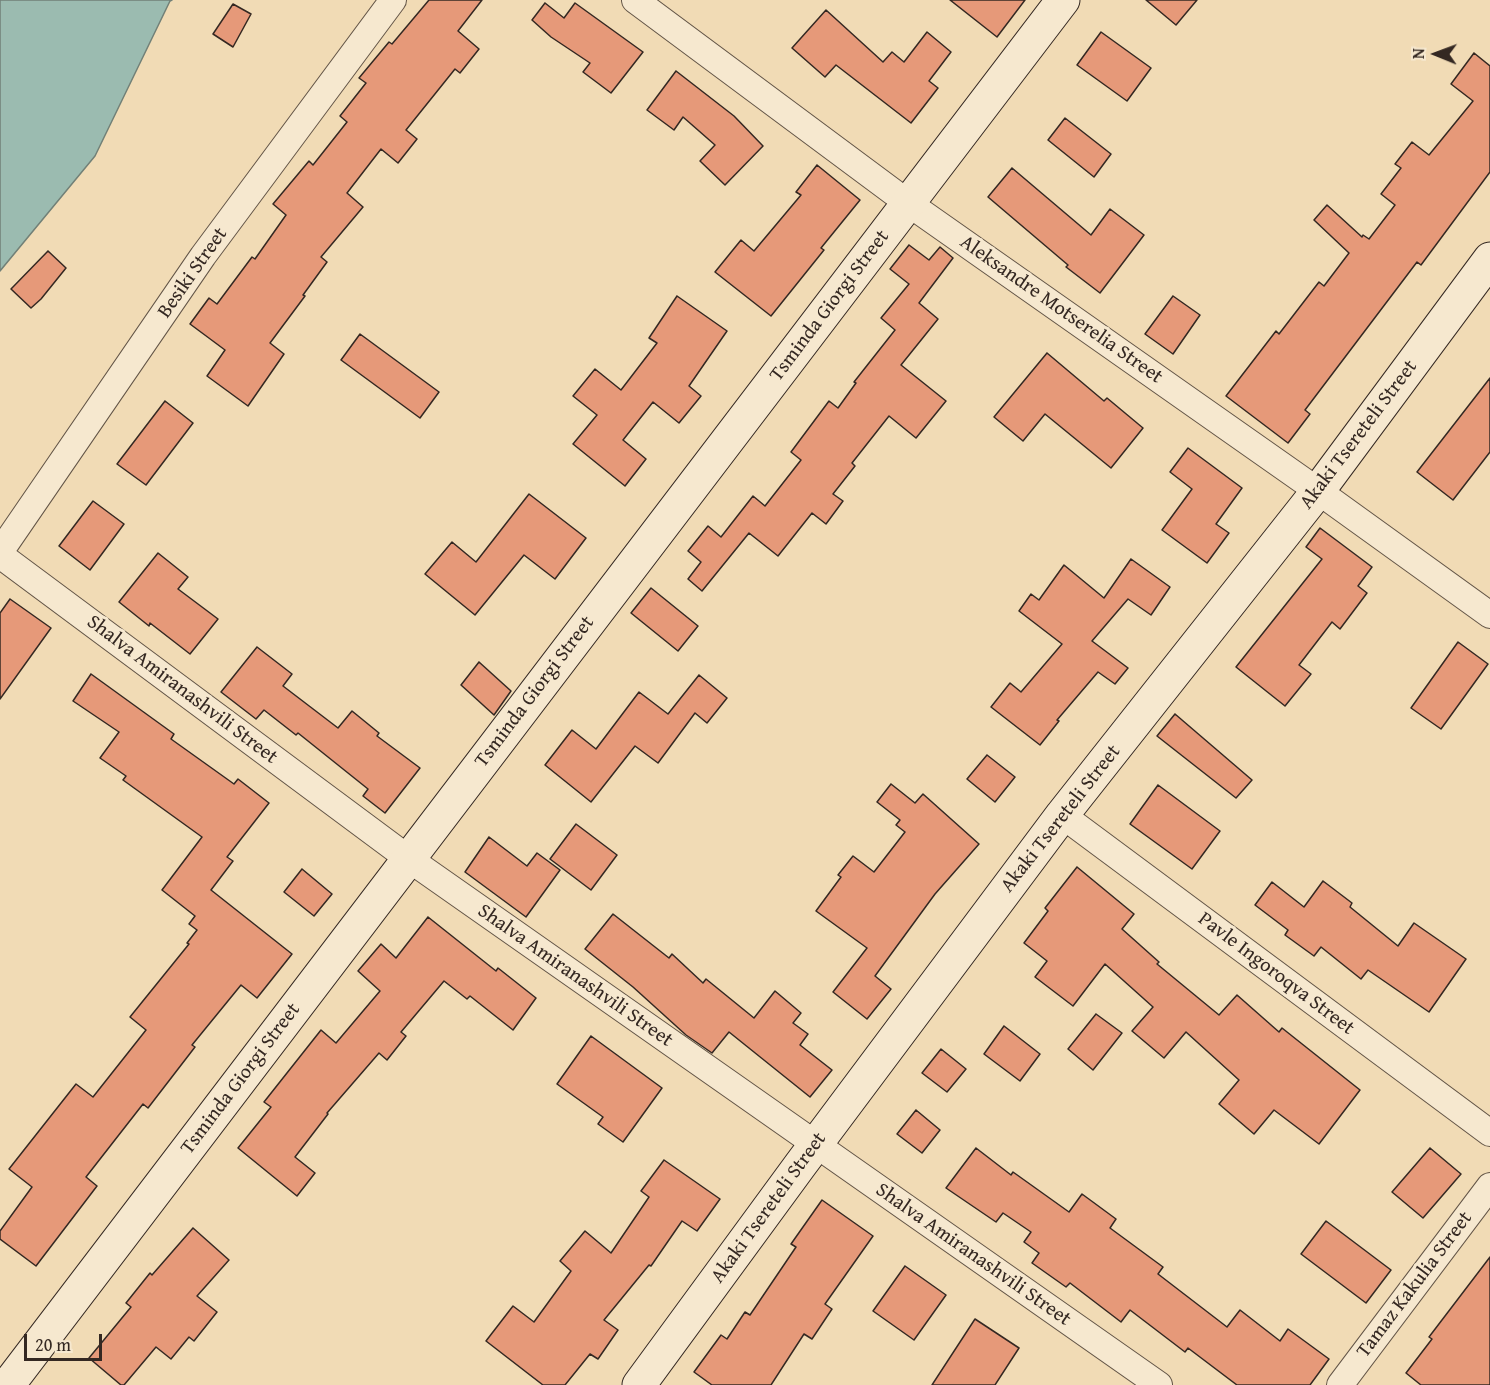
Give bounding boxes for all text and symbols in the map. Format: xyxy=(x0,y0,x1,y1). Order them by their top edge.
north arrow xyxy=(1406,24,1466,84)
text: N xyxy=(1406,48,1430,59)
street label: Besiki Street xyxy=(153,223,233,323)
street label: Tsminda Giorgi Street xyxy=(765,226,895,386)
street label: Aleksandre Motserelia Street xyxy=(955,231,1167,389)
street label: Akaki Tsereteli Street xyxy=(1295,356,1423,514)
street label: Shalva Amiranashvili Street xyxy=(82,610,282,770)
street label: Tsminda Giorgi Street xyxy=(470,612,600,772)
street label: Akaki Tsereteli Street xyxy=(996,741,1126,897)
street label: Shalva Amiranashvili Street xyxy=(473,899,677,1053)
street label: Pavle Ingoroqva Street xyxy=(1193,907,1359,1041)
street label: Tsminda Giorgi Street xyxy=(176,999,306,1159)
street label: Akaki Tsereteli Street xyxy=(706,1128,832,1288)
street label: Shalva Amiranashvili Street xyxy=(871,1178,1075,1332)
street label: Tamaz Kakulia Street xyxy=(1352,1207,1478,1363)
scale bar xyxy=(27,1322,105,1360)
text: 20 m xyxy=(35,1331,71,1358)

